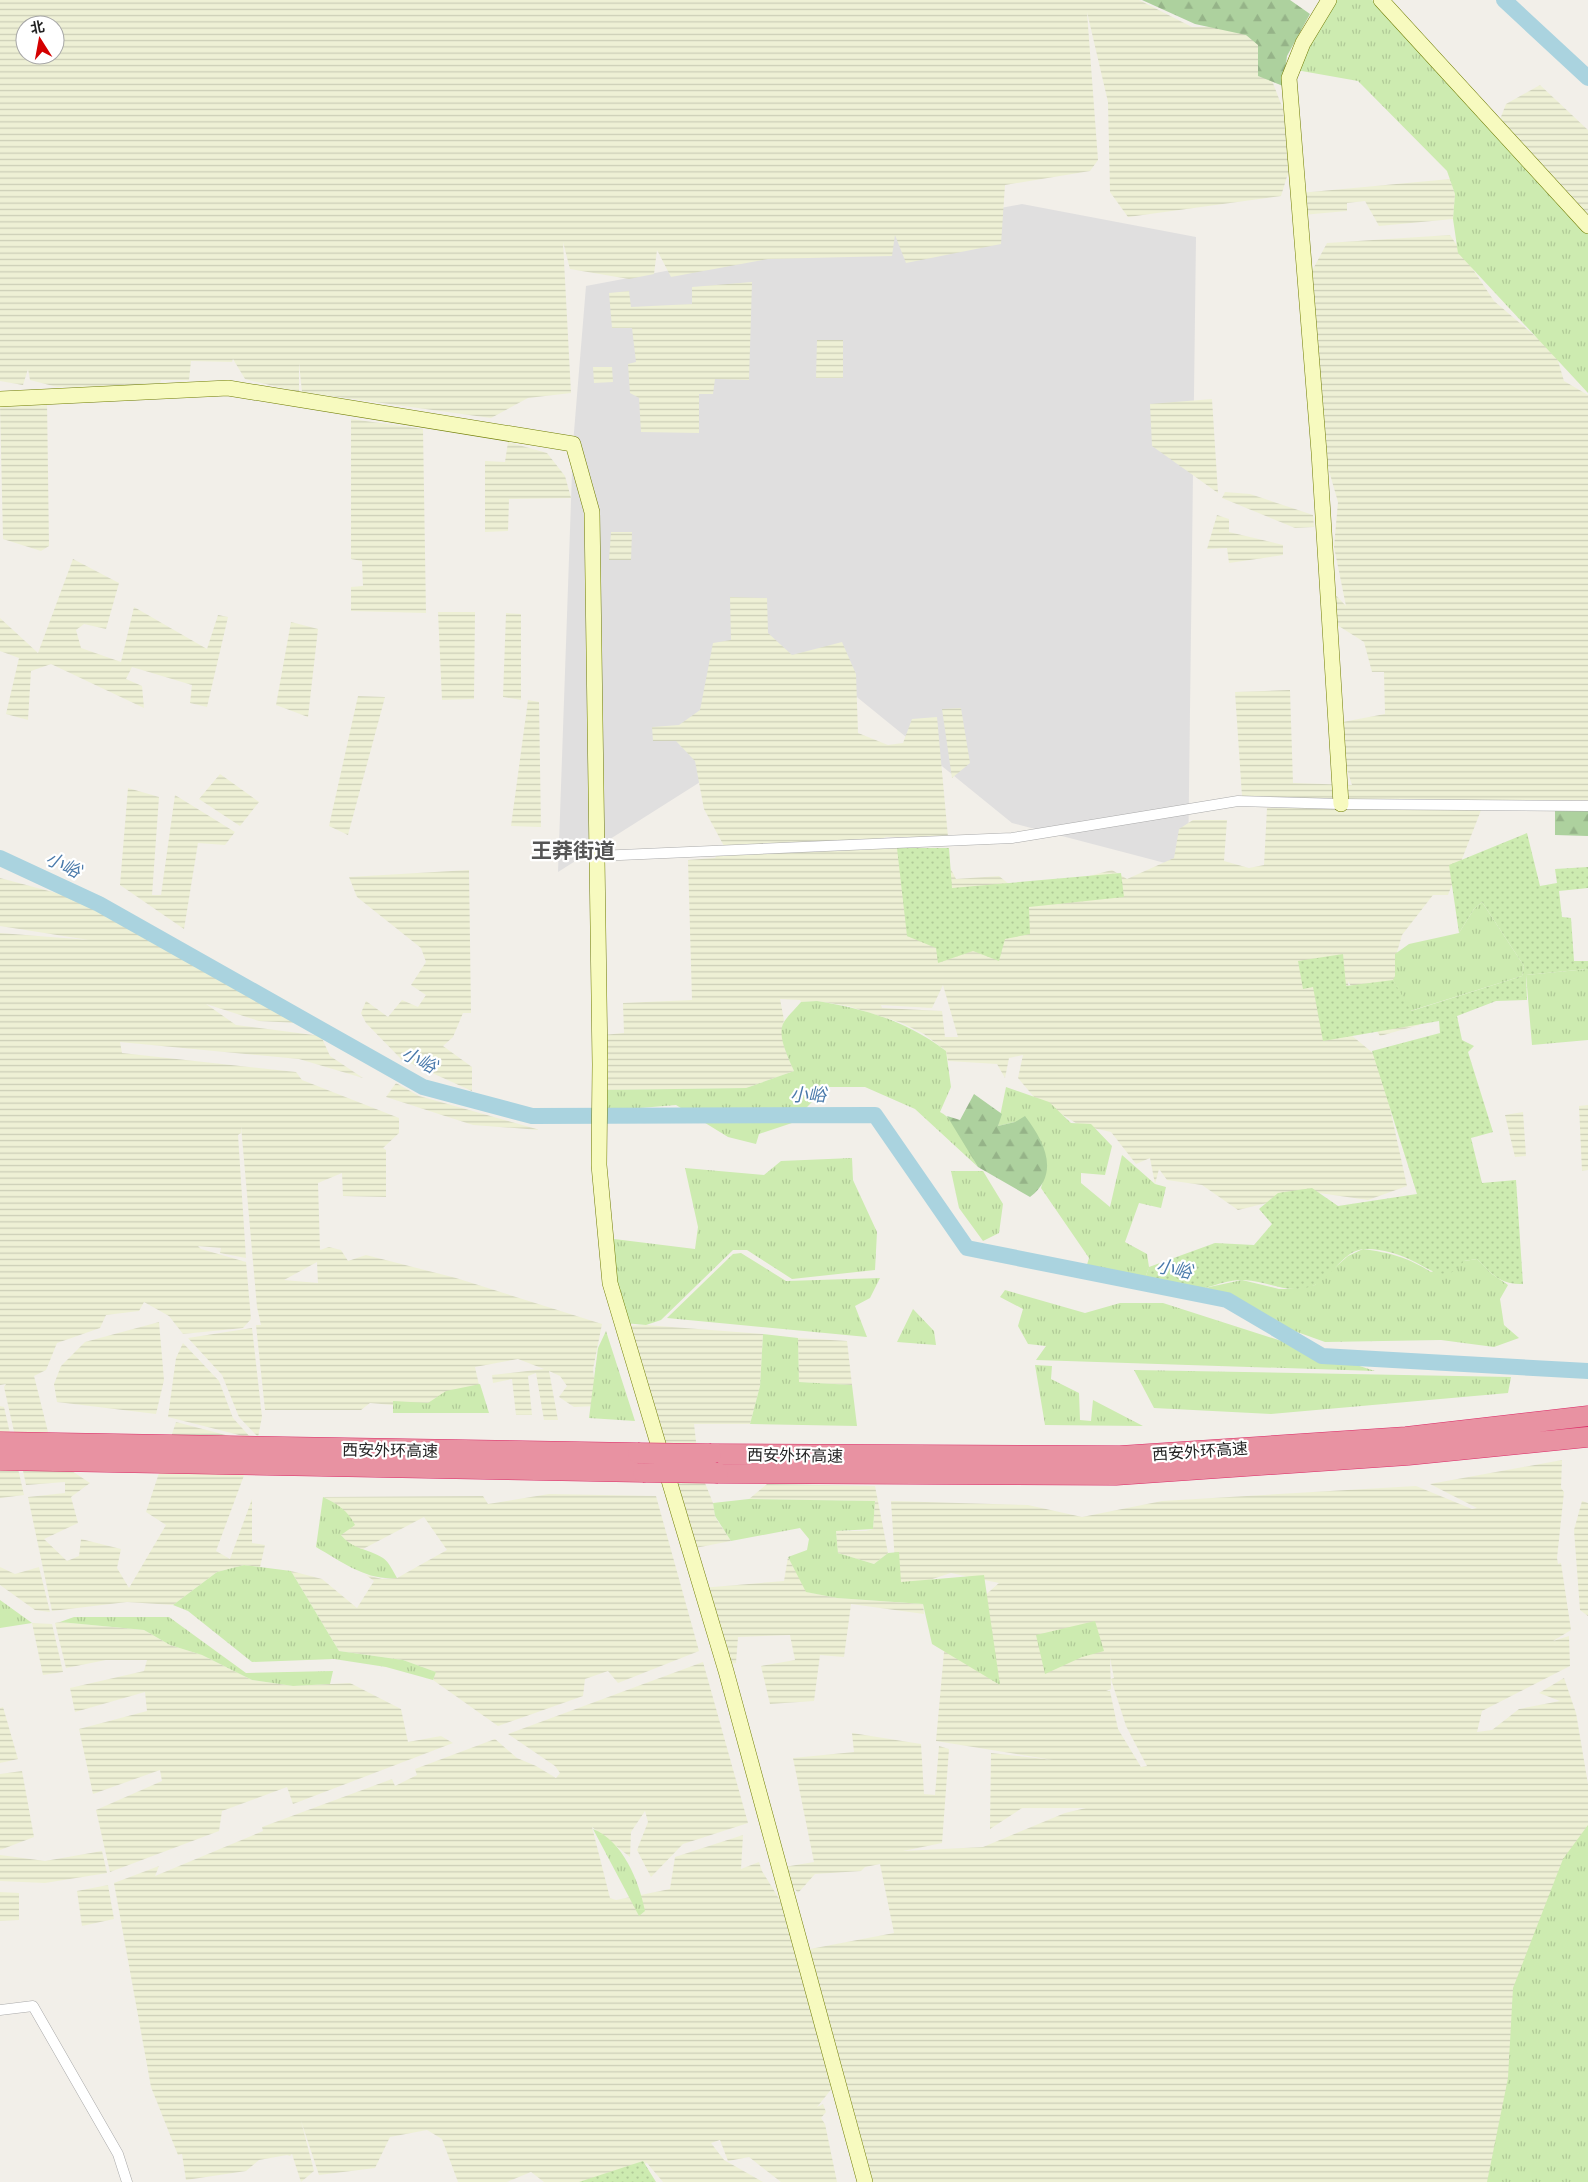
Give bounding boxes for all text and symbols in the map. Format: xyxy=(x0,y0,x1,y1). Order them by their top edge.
north arrow xyxy=(15,15,65,65)
text: 北 xyxy=(29,17,46,36)
district label: 王莽街道 xyxy=(531,837,615,862)
water label: 小峪 xyxy=(42,847,87,883)
water label: 小峪 xyxy=(398,1041,443,1078)
water label: 小峪 xyxy=(790,1083,829,1105)
water label: 小峪 xyxy=(1154,1254,1197,1283)
street label: 西安外环高速 xyxy=(1151,1438,1249,1463)
street label: 西安外环高速 xyxy=(342,1439,438,1460)
street label: 西安外环高速 xyxy=(747,1444,843,1465)

